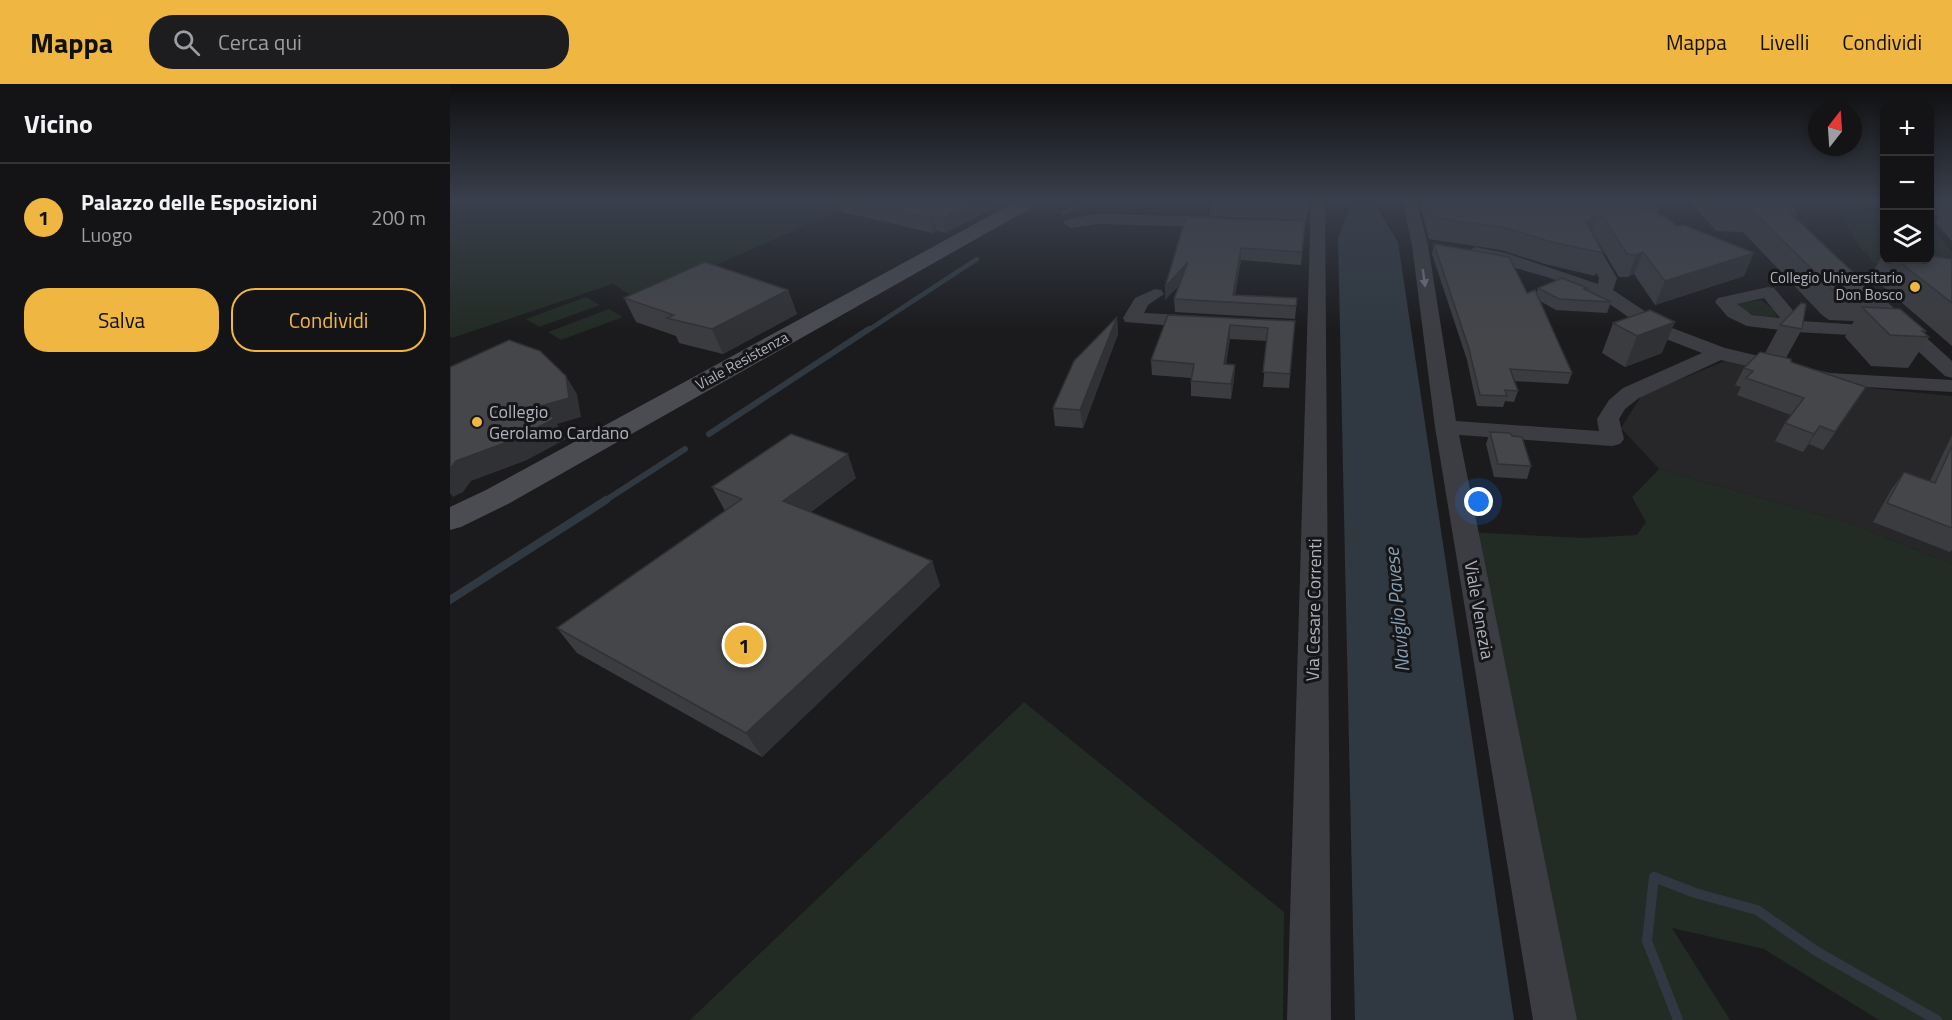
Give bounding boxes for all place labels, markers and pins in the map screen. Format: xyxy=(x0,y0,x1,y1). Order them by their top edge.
place label: Collegio Universitario Don Bosco xyxy=(1770,266,1903,306)
marker: Collegio Universitario Don Bosco xyxy=(1908,280,1922,294)
place label: Collegio Gerolamo Cardano xyxy=(489,398,629,446)
marker: Collegio Gerolamo Cardano xyxy=(470,415,484,429)
pin: 1 xyxy=(724,622,764,668)

